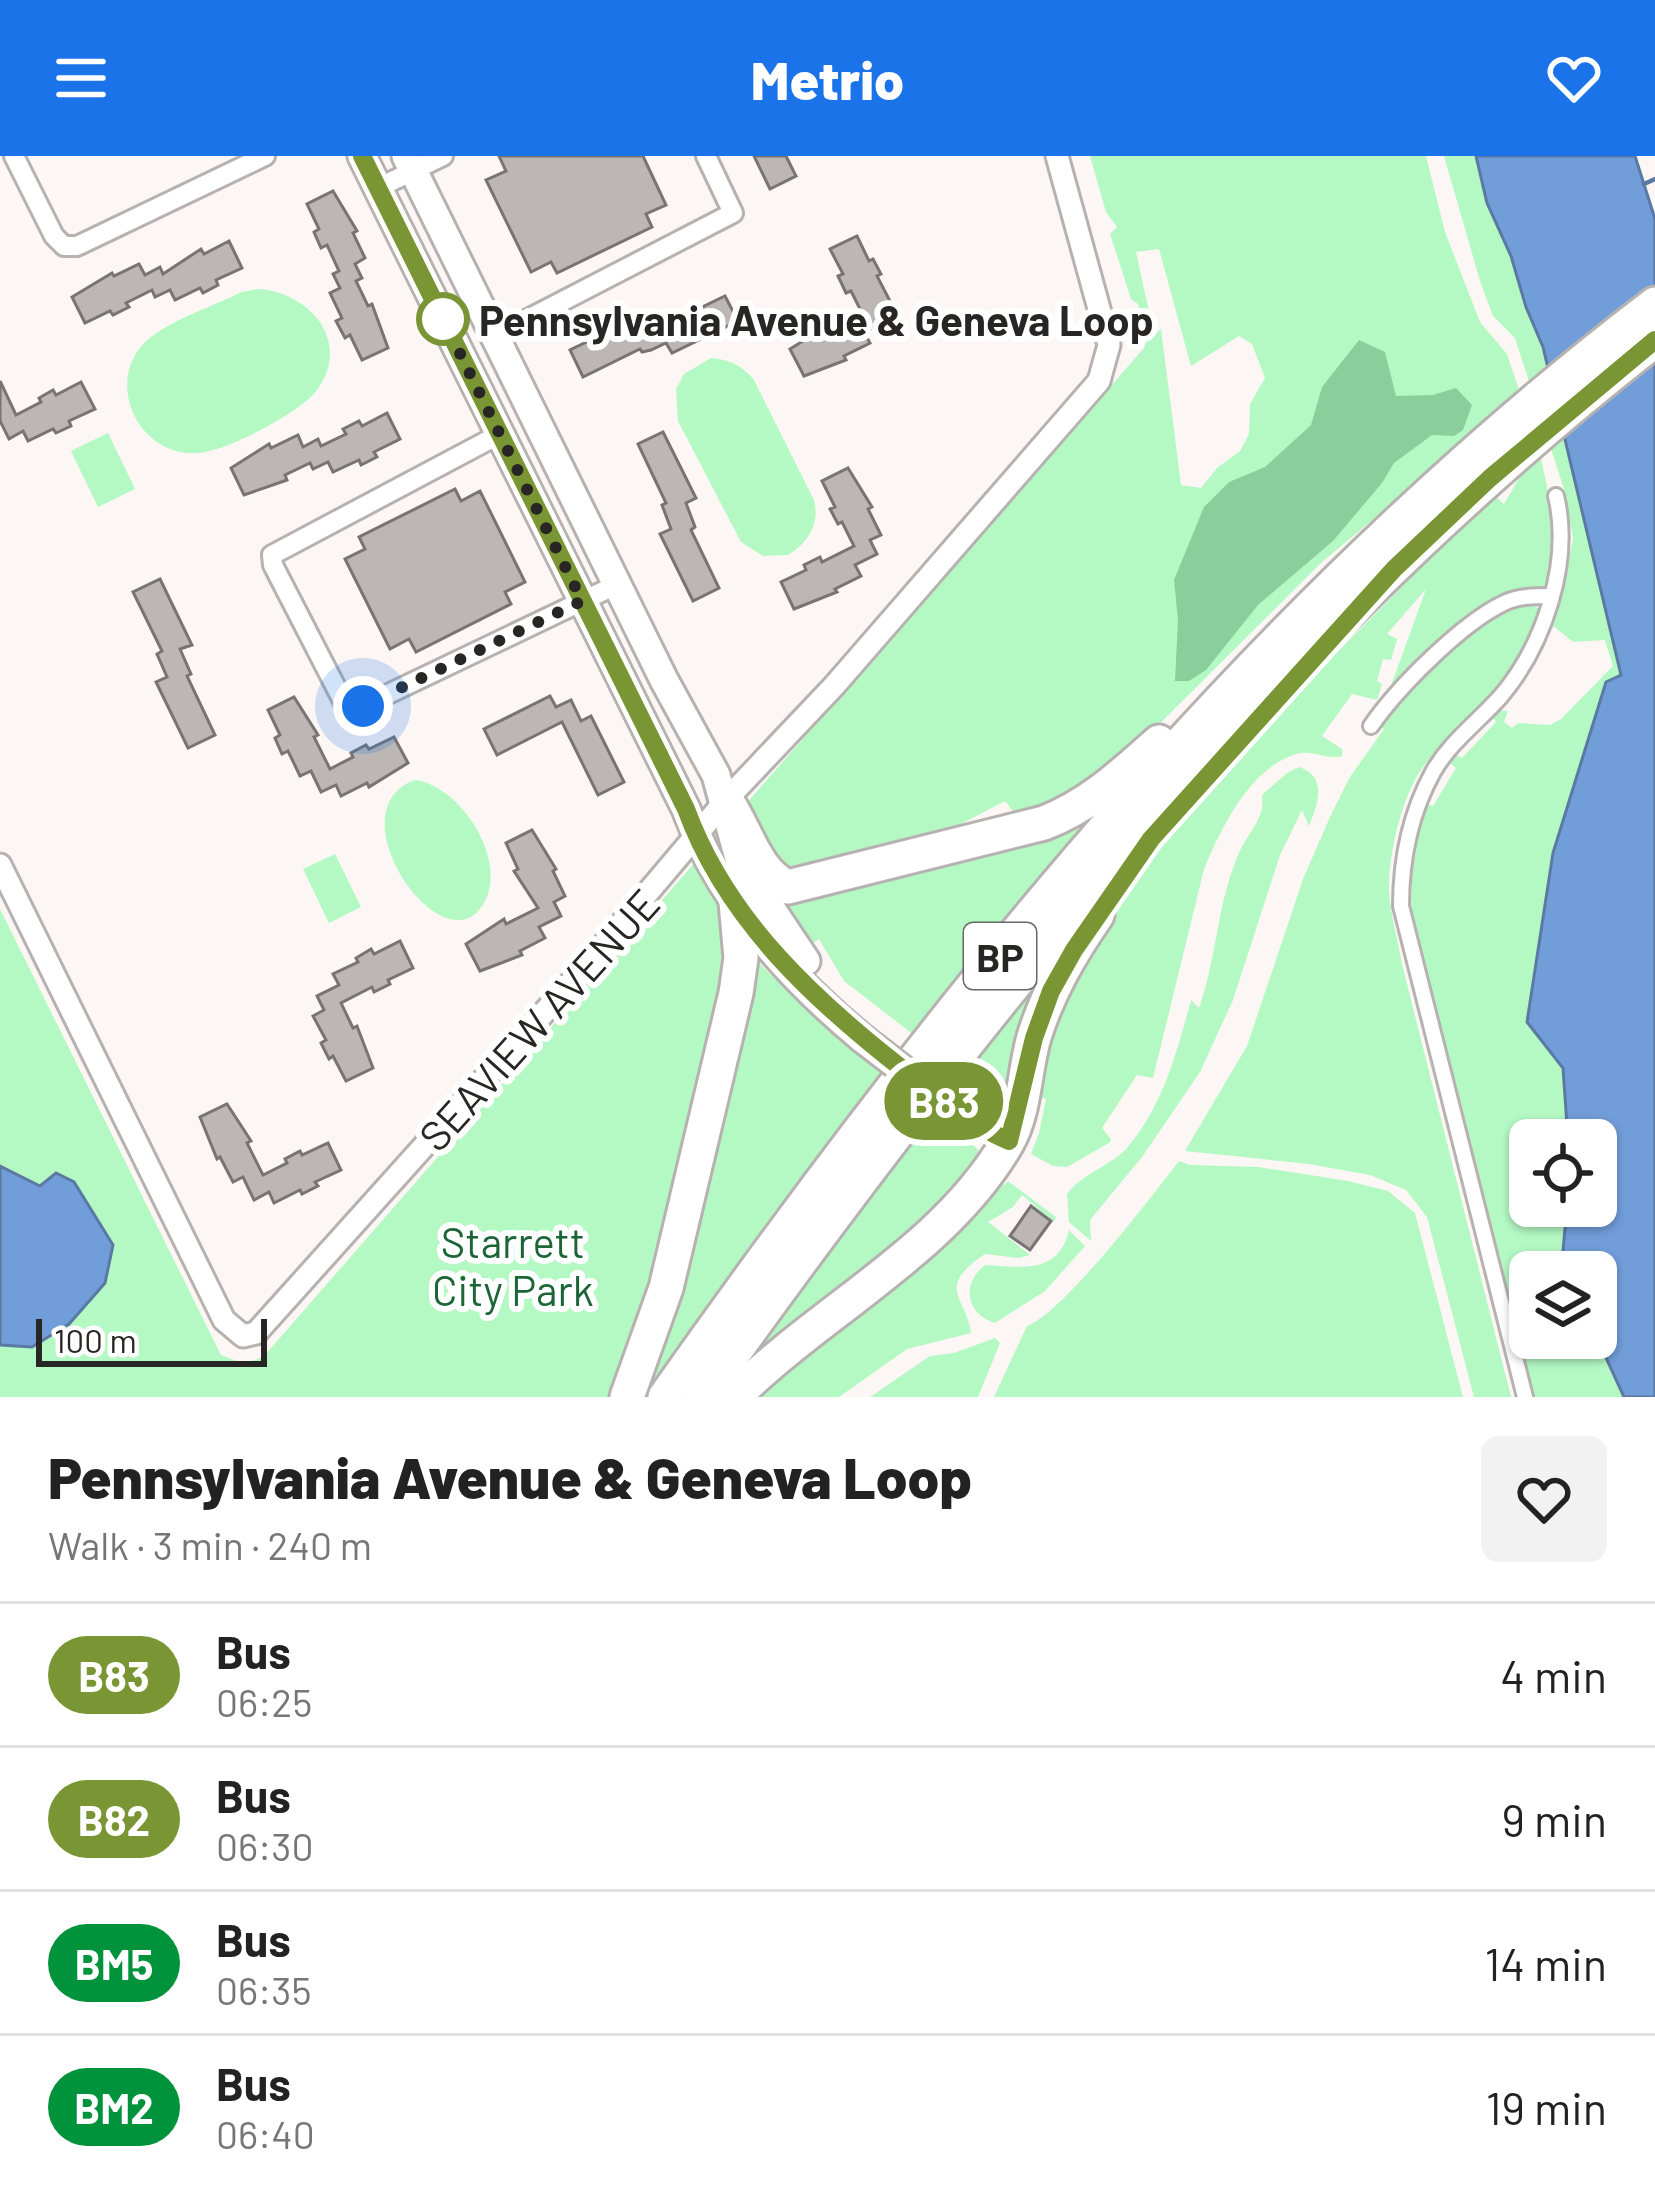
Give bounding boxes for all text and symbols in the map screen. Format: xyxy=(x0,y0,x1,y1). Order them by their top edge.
icon: menu xyxy=(48,45,114,111)
icon: heart xyxy=(1541,45,1607,111)
text: Metrio xyxy=(751,46,904,111)
marker: Pennsylvania Avenue & Geneva Loop xyxy=(418,294,468,344)
place label: Pennsylvania Avenue & Geneva Loop xyxy=(479,294,1154,345)
your location xyxy=(333,676,393,736)
street label: SEAVIEW AVENUE xyxy=(408,878,668,1160)
road number: BP xyxy=(964,923,1036,989)
line badge: B83 xyxy=(875,1062,1013,1140)
text: B83 xyxy=(908,1076,980,1126)
map controls xyxy=(1509,1119,1617,1359)
button: locate xyxy=(1509,1119,1617,1227)
park label: Starrett City Park xyxy=(432,1216,594,1315)
button: layers xyxy=(1509,1251,1617,1359)
scale bar xyxy=(36,1313,267,1366)
text: 100 m xyxy=(54,1320,137,1360)
button: heart xyxy=(1481,1436,1607,1562)
text: Pennsylvania Avenue & Geneva Loop xyxy=(48,1442,972,1510)
text: Walk · 3 min · 240 m xyxy=(48,1521,372,1568)
text: Bus xyxy=(216,1624,291,1678)
text: 4 min xyxy=(1500,1648,1607,1702)
text: B83 xyxy=(78,1650,150,1700)
text: 06:25 xyxy=(216,1678,312,1725)
text: Bus xyxy=(216,1768,291,1822)
text: 9 min xyxy=(1502,1792,1607,1846)
text: B82 xyxy=(78,1794,150,1844)
text: 06:30 xyxy=(216,1822,313,1869)
text: Bus xyxy=(216,1912,291,1966)
text: 14 min xyxy=(1485,1936,1607,1990)
text: BM5 xyxy=(75,1938,153,1988)
text: 06:35 xyxy=(216,1966,311,2013)
text: Bus xyxy=(216,2056,291,2110)
text: 19 min xyxy=(1486,2080,1607,2134)
text: BM2 xyxy=(74,2082,154,2132)
text: 06:40 xyxy=(216,2110,315,2157)

